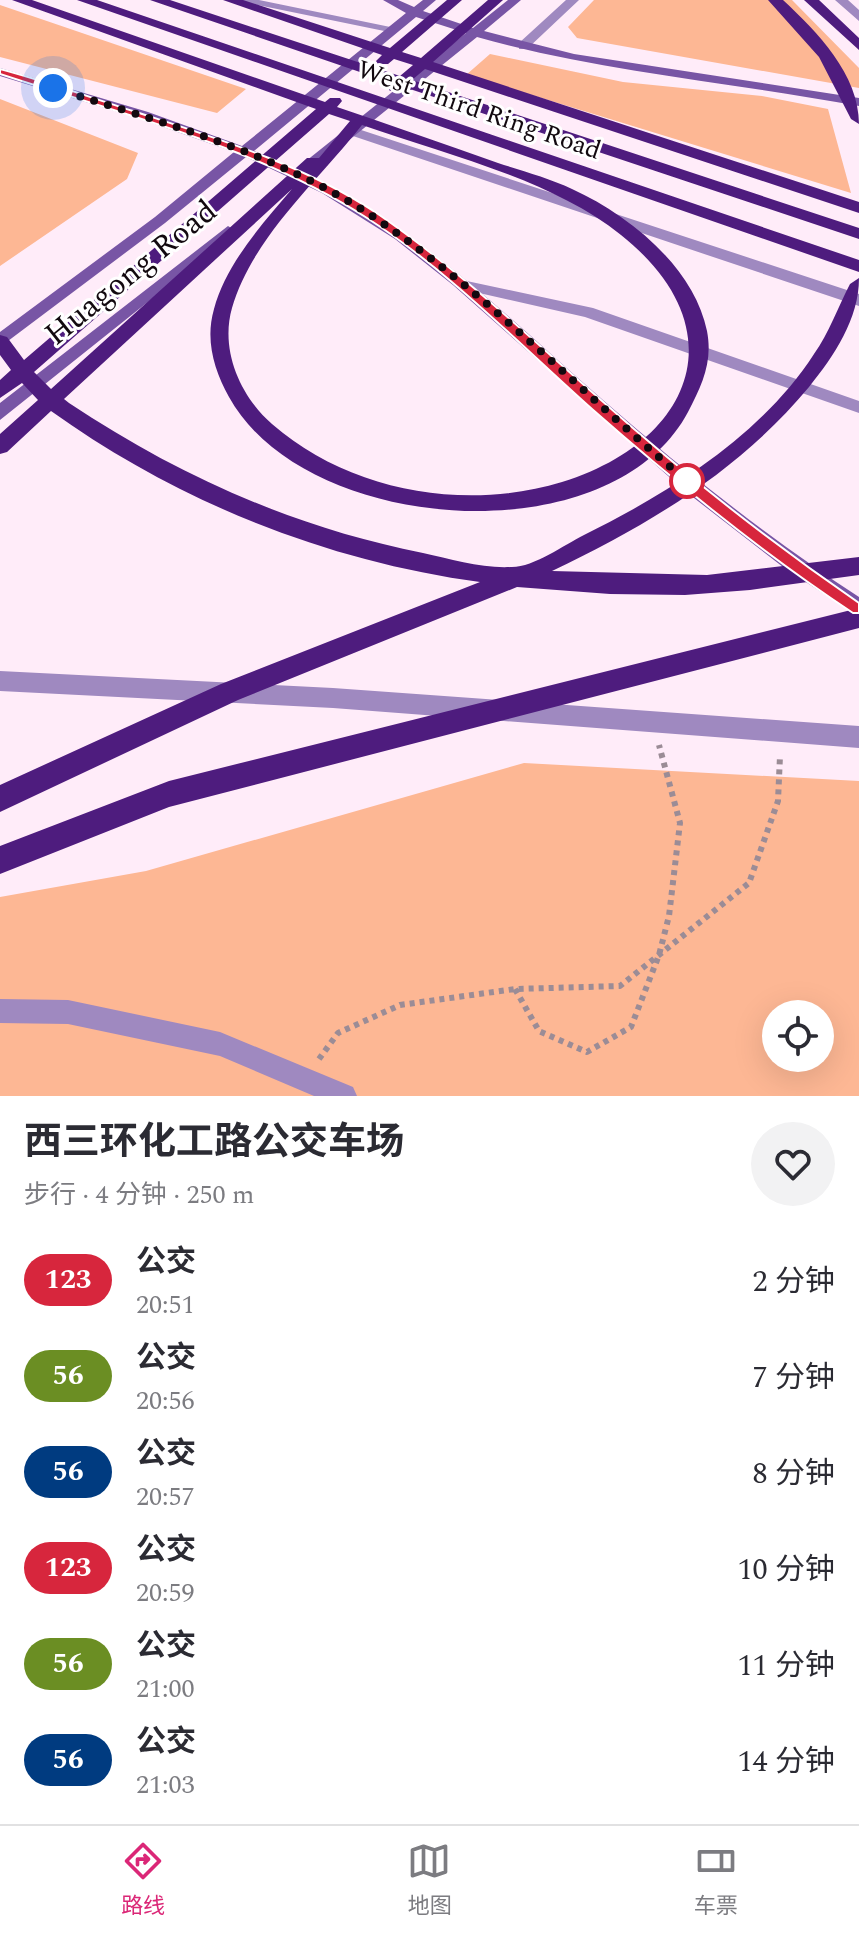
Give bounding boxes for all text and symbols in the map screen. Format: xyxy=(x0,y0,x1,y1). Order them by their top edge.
street label: West Third Ring Road xyxy=(352,49,606,171)
your location xyxy=(33,68,73,108)
street label: Huagong Road xyxy=(34,188,228,358)
unlabelled marker xyxy=(670,464,704,498)
map controls xyxy=(762,1000,834,1072)
button: locate xyxy=(762,1000,834,1072)
text: 西三环化工路公交车场 xyxy=(24,1114,404,1172)
button: heart xyxy=(751,1122,835,1206)
text: 步行 · 4 分钟 · 250 m xyxy=(24,1175,254,1215)
text: 公交 xyxy=(136,1239,196,1285)
text: 123 xyxy=(44,1258,92,1301)
text: 2 分钟 xyxy=(753,1259,835,1305)
text: 20:51 xyxy=(136,1285,195,1325)
text: 公交 xyxy=(136,1335,196,1381)
text: 56 xyxy=(52,1354,84,1397)
text: 7 分钟 xyxy=(753,1355,835,1401)
text: 20:56 xyxy=(136,1381,195,1421)
text: 公交 xyxy=(136,1431,196,1477)
text: 56 xyxy=(52,1450,84,1493)
text: 8 分钟 xyxy=(753,1451,835,1497)
text: 20:57 xyxy=(136,1477,195,1517)
text: 公交 xyxy=(136,1527,196,1573)
text: 123 xyxy=(44,1546,92,1589)
text: 10 分钟 xyxy=(738,1547,835,1593)
text: 20:59 xyxy=(136,1573,195,1613)
text: 公交 xyxy=(136,1623,196,1669)
text: 56 xyxy=(52,1642,84,1685)
text: 11 分钟 xyxy=(738,1643,835,1689)
text: 21:00 xyxy=(136,1669,195,1709)
text: 公交 xyxy=(136,1719,196,1765)
text: 56 xyxy=(52,1738,84,1781)
text: 14 分钟 xyxy=(738,1739,835,1785)
text: 21:03 xyxy=(136,1765,195,1805)
tab: 路线 xyxy=(121,1839,165,1923)
tab: 地图 xyxy=(407,1839,452,1923)
tab: 车票 xyxy=(694,1839,738,1923)

